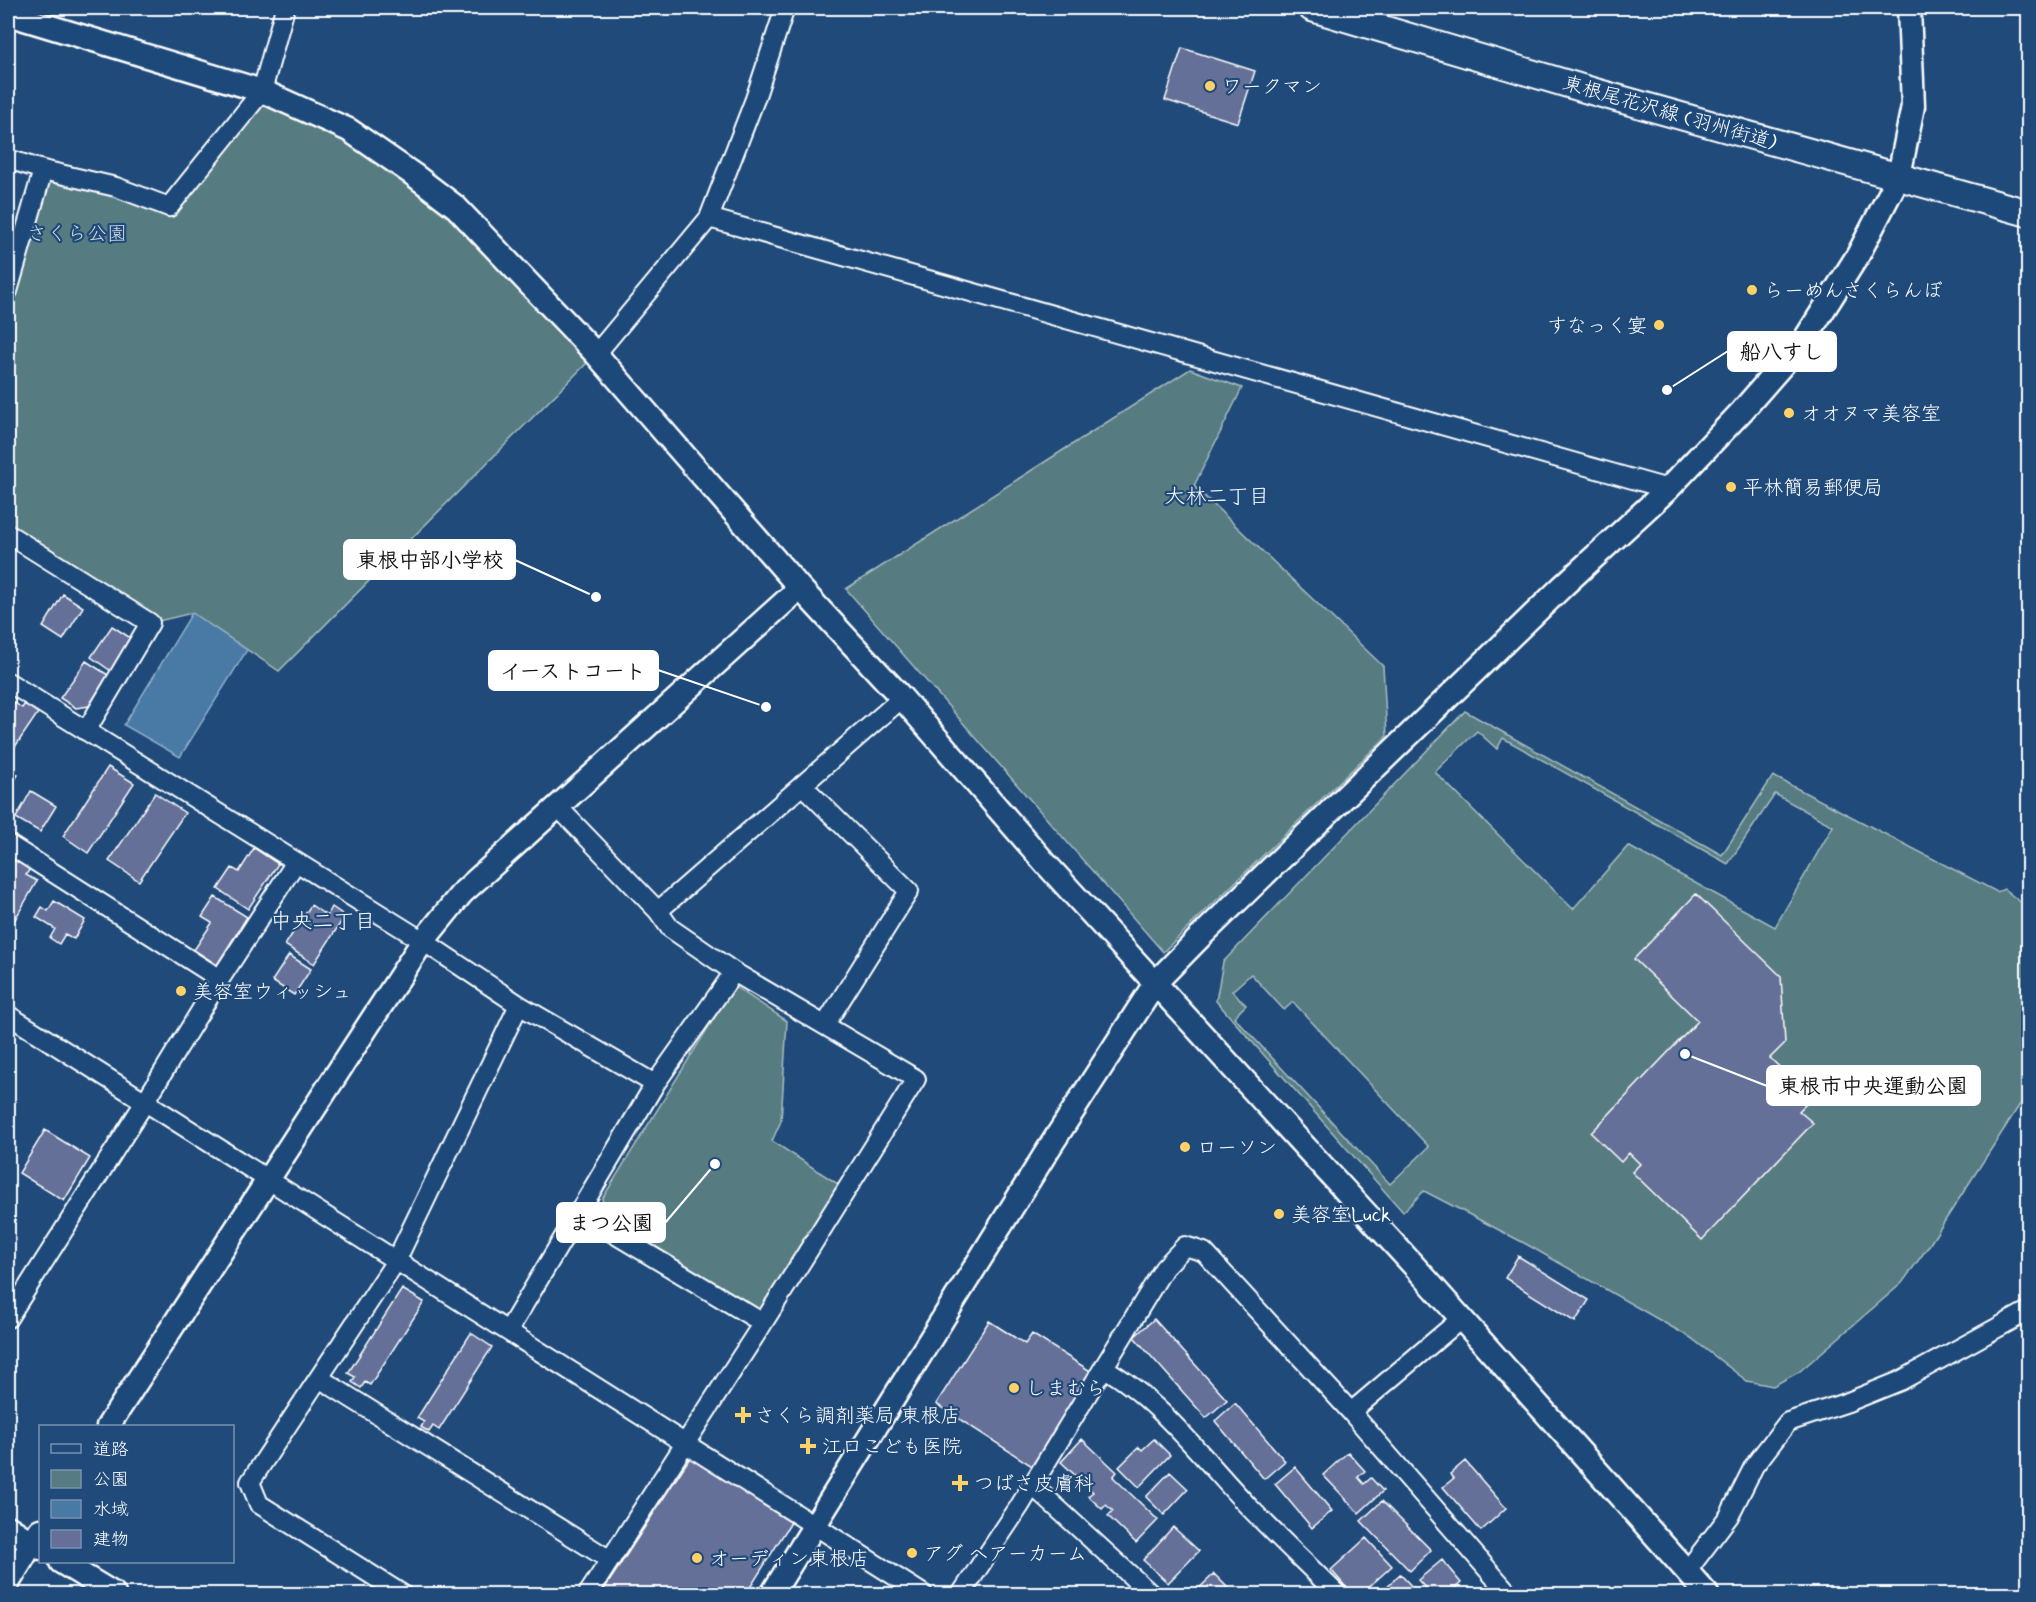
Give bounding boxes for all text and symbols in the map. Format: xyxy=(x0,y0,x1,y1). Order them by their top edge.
street label: 東根尾花沢線 (羽州街道) xyxy=(1560,70,1780,157)
place label: ワークマン xyxy=(1222,74,1322,101)
marker: ワークマン xyxy=(1203,79,1217,93)
park label: さくら公園 xyxy=(27,221,127,248)
place label: らーめんさくらんぼ xyxy=(1764,278,1943,305)
marker: らーめんさくらんぼ xyxy=(1745,283,1759,297)
place label: すなっく宴 xyxy=(1547,313,1647,340)
marker: すなっく宴 xyxy=(1652,318,1666,332)
callout: 船八すし xyxy=(1728,332,1836,371)
text: 船八すし xyxy=(1740,339,1824,367)
place label: オオヌマ美容室 xyxy=(1801,401,1941,428)
marker: オオヌマ美容室 xyxy=(1782,406,1796,420)
place label: 平林簡易郵便局 xyxy=(1743,475,1883,502)
marker: 平林簡易郵便局 xyxy=(1724,480,1738,494)
district label: 大林二丁目 xyxy=(1165,483,1270,511)
callout: 東根中部小学校 xyxy=(344,540,515,579)
text: 東根中部小学校 xyxy=(357,547,504,575)
callout: イーストコート xyxy=(489,651,658,690)
text: イーストコート xyxy=(500,658,646,686)
district label: 中央二丁目 xyxy=(271,908,376,936)
place label: 美容室ウィッシュ xyxy=(193,979,352,1006)
marker: 美容室ウィッシュ xyxy=(174,984,188,998)
callout: 東根市中央運動公園 xyxy=(1767,1066,1980,1105)
text: 東根市中央運動公園 xyxy=(1779,1073,1968,1101)
place label: ローソン xyxy=(1197,1135,1277,1162)
marker: ローソン xyxy=(1178,1140,1192,1154)
place label: 美容室Luck xyxy=(1291,1202,1391,1229)
callout: まつ公園 xyxy=(557,1203,665,1242)
marker: 美容室Luck xyxy=(1272,1207,1286,1221)
text: まつ公園 xyxy=(569,1210,653,1238)
place label: しまむら xyxy=(1026,1376,1106,1403)
marker: しまむら xyxy=(1007,1381,1021,1395)
place label: さくら調剤薬局 東根店 xyxy=(755,1403,960,1430)
marker: さくら調剤薬局 東根店 xyxy=(736,1408,750,1422)
legend xyxy=(39,1425,234,1563)
place label: 江口こども医院 xyxy=(822,1434,962,1461)
marker: 江口こども医院 xyxy=(799,1437,817,1455)
text: 道路 xyxy=(93,1438,129,1462)
text: 公園 xyxy=(93,1468,129,1492)
place label: つばさ皮膚科 xyxy=(974,1471,1094,1498)
marker: つばさ皮膚科 xyxy=(951,1474,969,1492)
text: 水域 xyxy=(93,1498,129,1522)
text: 建物 xyxy=(93,1528,129,1552)
place label: アグ ヘアーカーム xyxy=(924,1541,1087,1568)
place label: オーディン東根店 xyxy=(709,1546,869,1573)
marker: アグ ヘアーカーム xyxy=(905,1546,919,1560)
marker: オーディン東根店 xyxy=(690,1551,704,1565)

